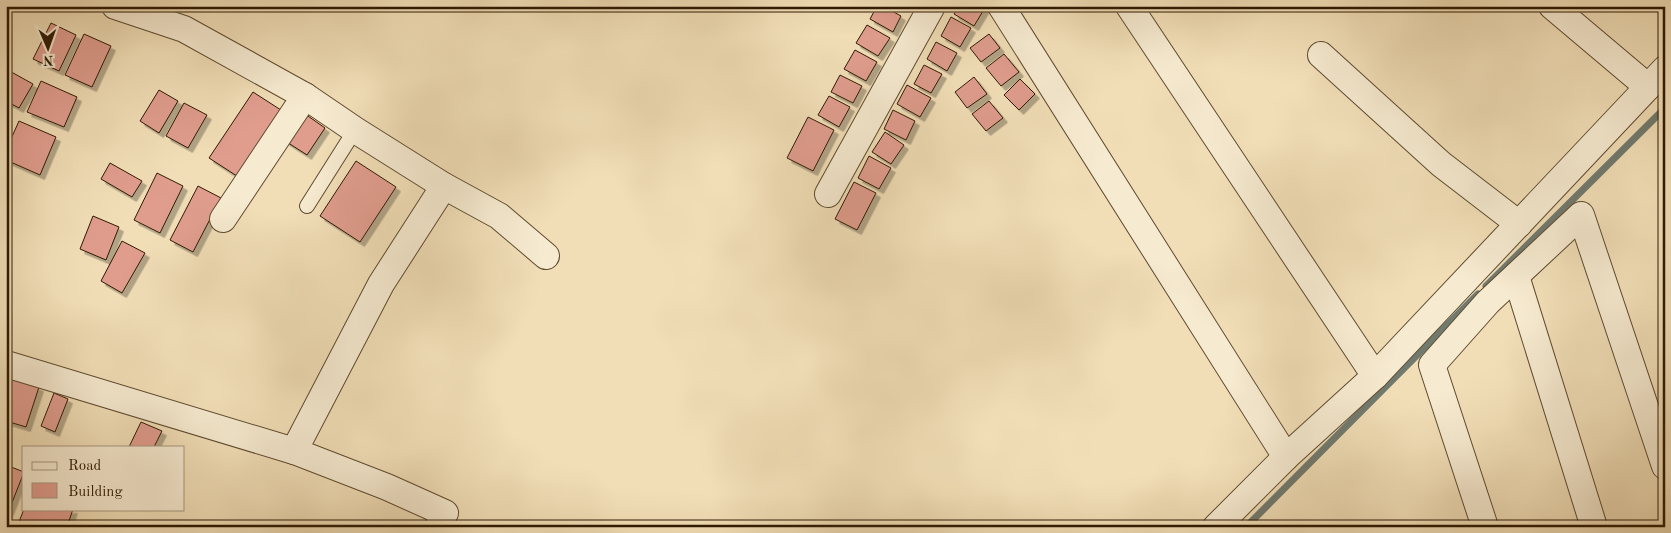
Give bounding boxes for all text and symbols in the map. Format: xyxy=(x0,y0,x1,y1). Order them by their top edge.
north arrow xyxy=(22,22,72,72)
text: N xyxy=(43,53,54,67)
legend xyxy=(22,446,185,510)
text: Road xyxy=(68,459,102,474)
text: Building xyxy=(68,485,123,500)

